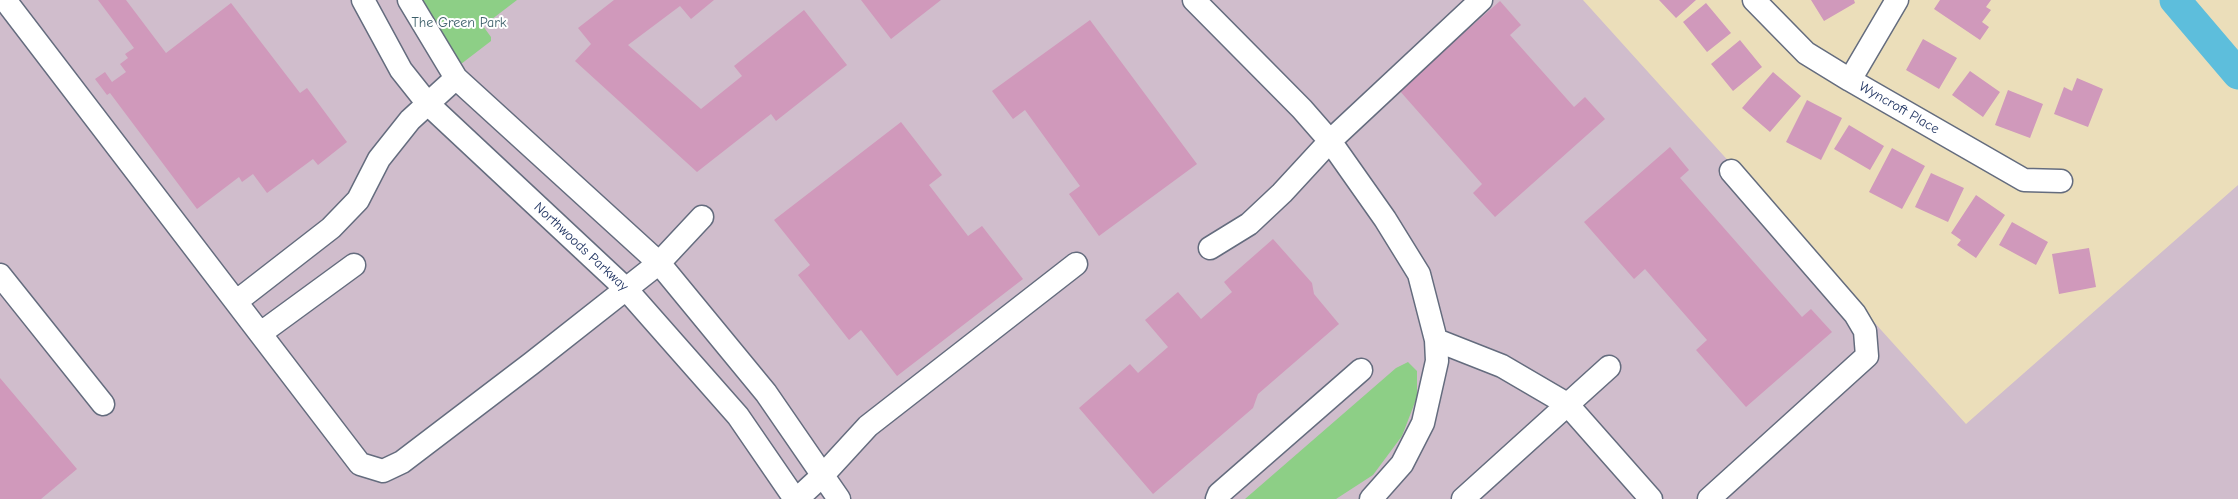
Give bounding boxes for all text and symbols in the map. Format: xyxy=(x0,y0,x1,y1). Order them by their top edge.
park label: The Green Park xyxy=(411,15,507,31)
street label: Wyncroft Place xyxy=(1856,78,1942,138)
street label: Northwoods Parkway xyxy=(530,199,632,295)

